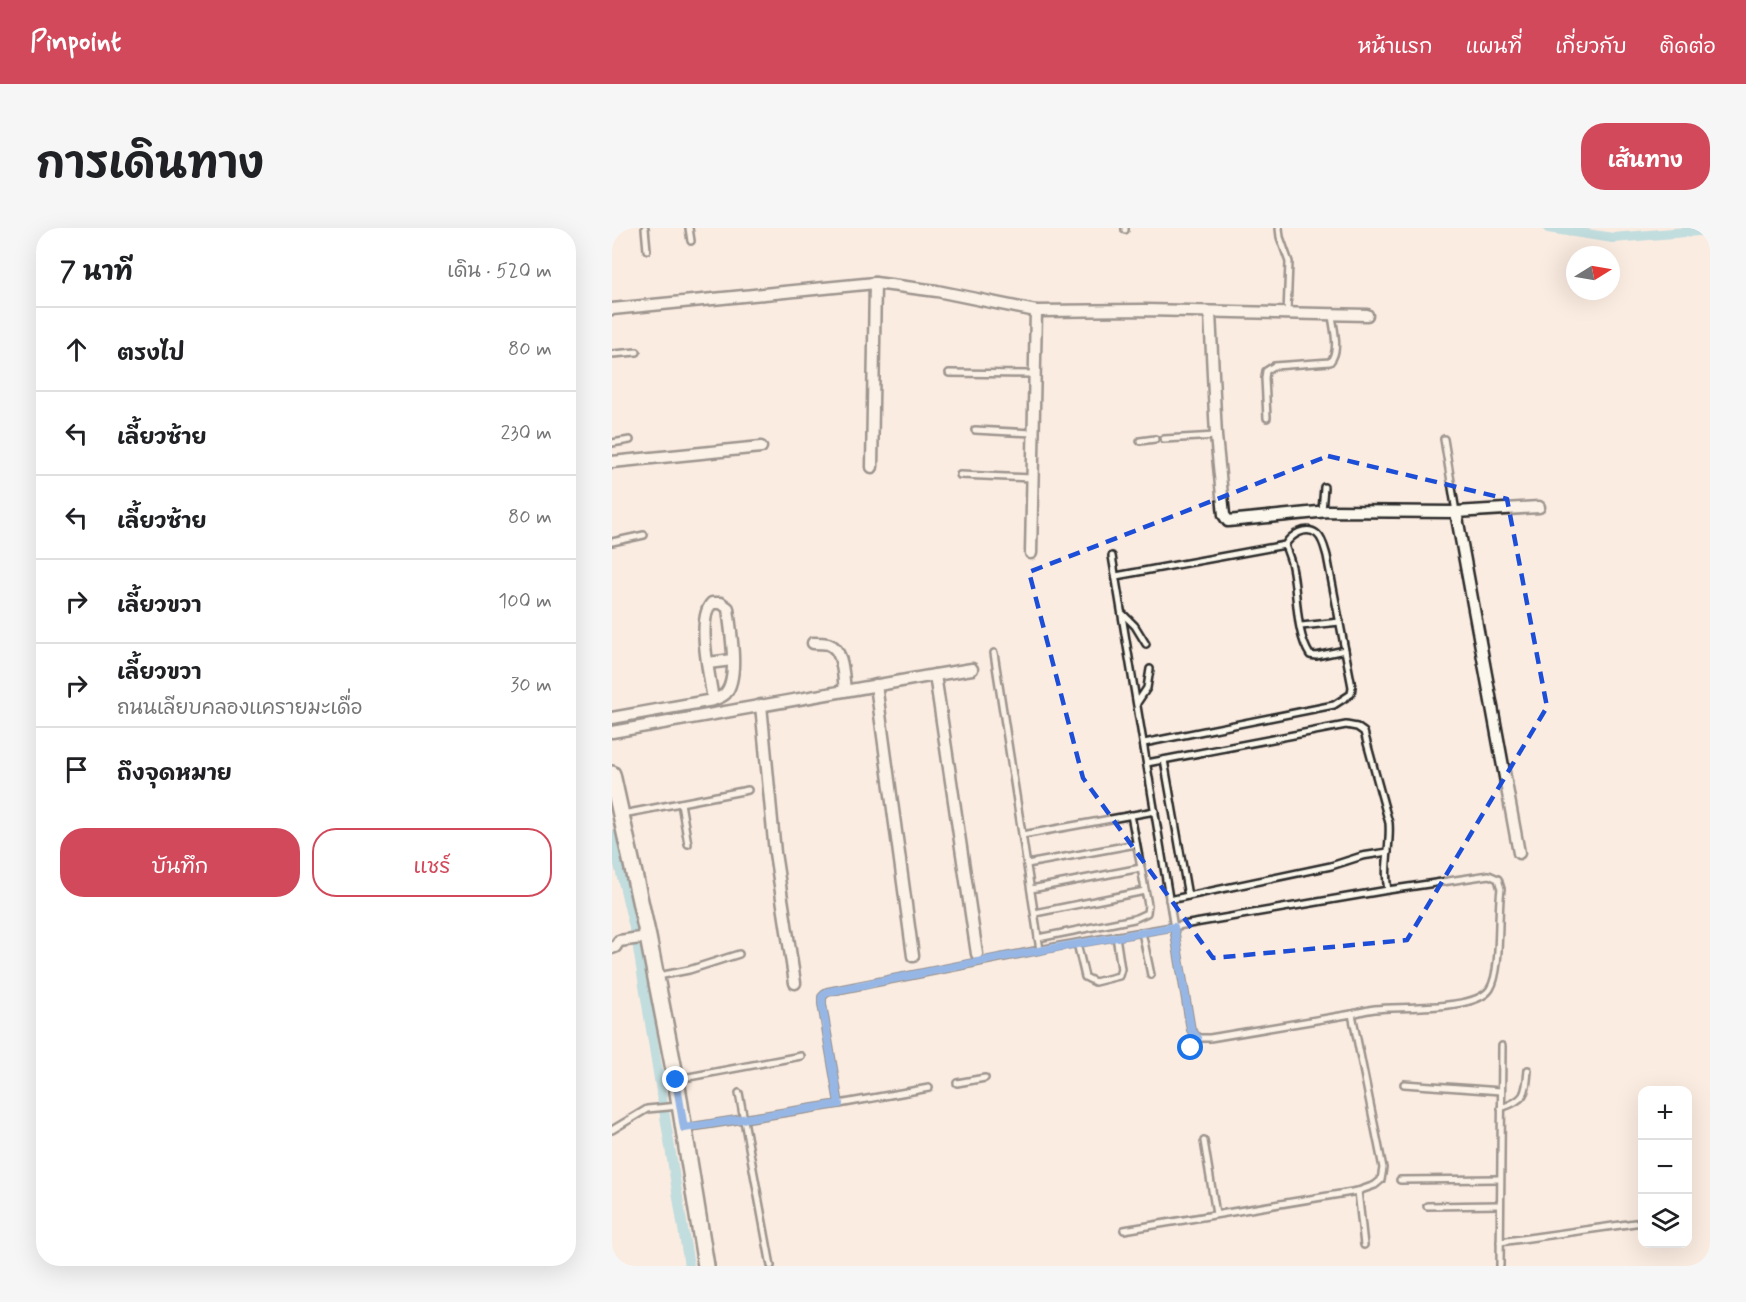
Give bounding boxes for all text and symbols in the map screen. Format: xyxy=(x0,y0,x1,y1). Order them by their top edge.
text: Pinpoint xyxy=(30,24,121,61)
text: หน้าแรก xyxy=(1358,33,1433,61)
text: แผนที่ xyxy=(1466,33,1522,61)
text: เกี่ยวกับ xyxy=(1555,33,1627,61)
text: ติดต่อ xyxy=(1660,33,1716,61)
button: เส้นทาง xyxy=(1581,123,1710,190)
text: การเดินทาง xyxy=(36,138,264,193)
north arrow xyxy=(1566,246,1620,300)
text: 7 นาที xyxy=(60,256,133,290)
text: เดิน · 520 m xyxy=(447,258,552,285)
icon: ahead xyxy=(60,333,93,366)
text: 80 m xyxy=(508,336,552,363)
text: ตรงไป xyxy=(117,340,185,368)
icon: left xyxy=(60,417,93,450)
text: 230 m xyxy=(500,420,552,447)
text: เลี้ยวซ้าย xyxy=(117,424,207,452)
icon: left xyxy=(60,501,93,534)
text: 80 m xyxy=(508,504,552,531)
text: เลี้ยวซ้าย xyxy=(117,508,207,536)
icon: right xyxy=(60,585,93,618)
text: 100 m xyxy=(498,588,552,615)
text: เลี้ยวขวา xyxy=(117,592,201,620)
text: เลี้ยวขวา xyxy=(117,659,201,687)
icon: right xyxy=(60,669,93,702)
text: 30 m xyxy=(510,672,552,699)
text: ถนนเลียบคลองแครายมะเดื่อ xyxy=(117,695,363,722)
icon: arrive xyxy=(60,753,93,786)
text: ถึงจุดหมาย xyxy=(117,760,232,788)
button: บันทึก xyxy=(60,828,300,897)
button: แชร์ xyxy=(312,828,552,897)
route start xyxy=(1177,1034,1203,1060)
route end xyxy=(662,1066,688,1092)
map controls xyxy=(1638,1086,1692,1248)
button: + xyxy=(1638,1086,1692,1140)
button: − xyxy=(1638,1140,1692,1194)
button: layers xyxy=(1638,1194,1692,1248)

